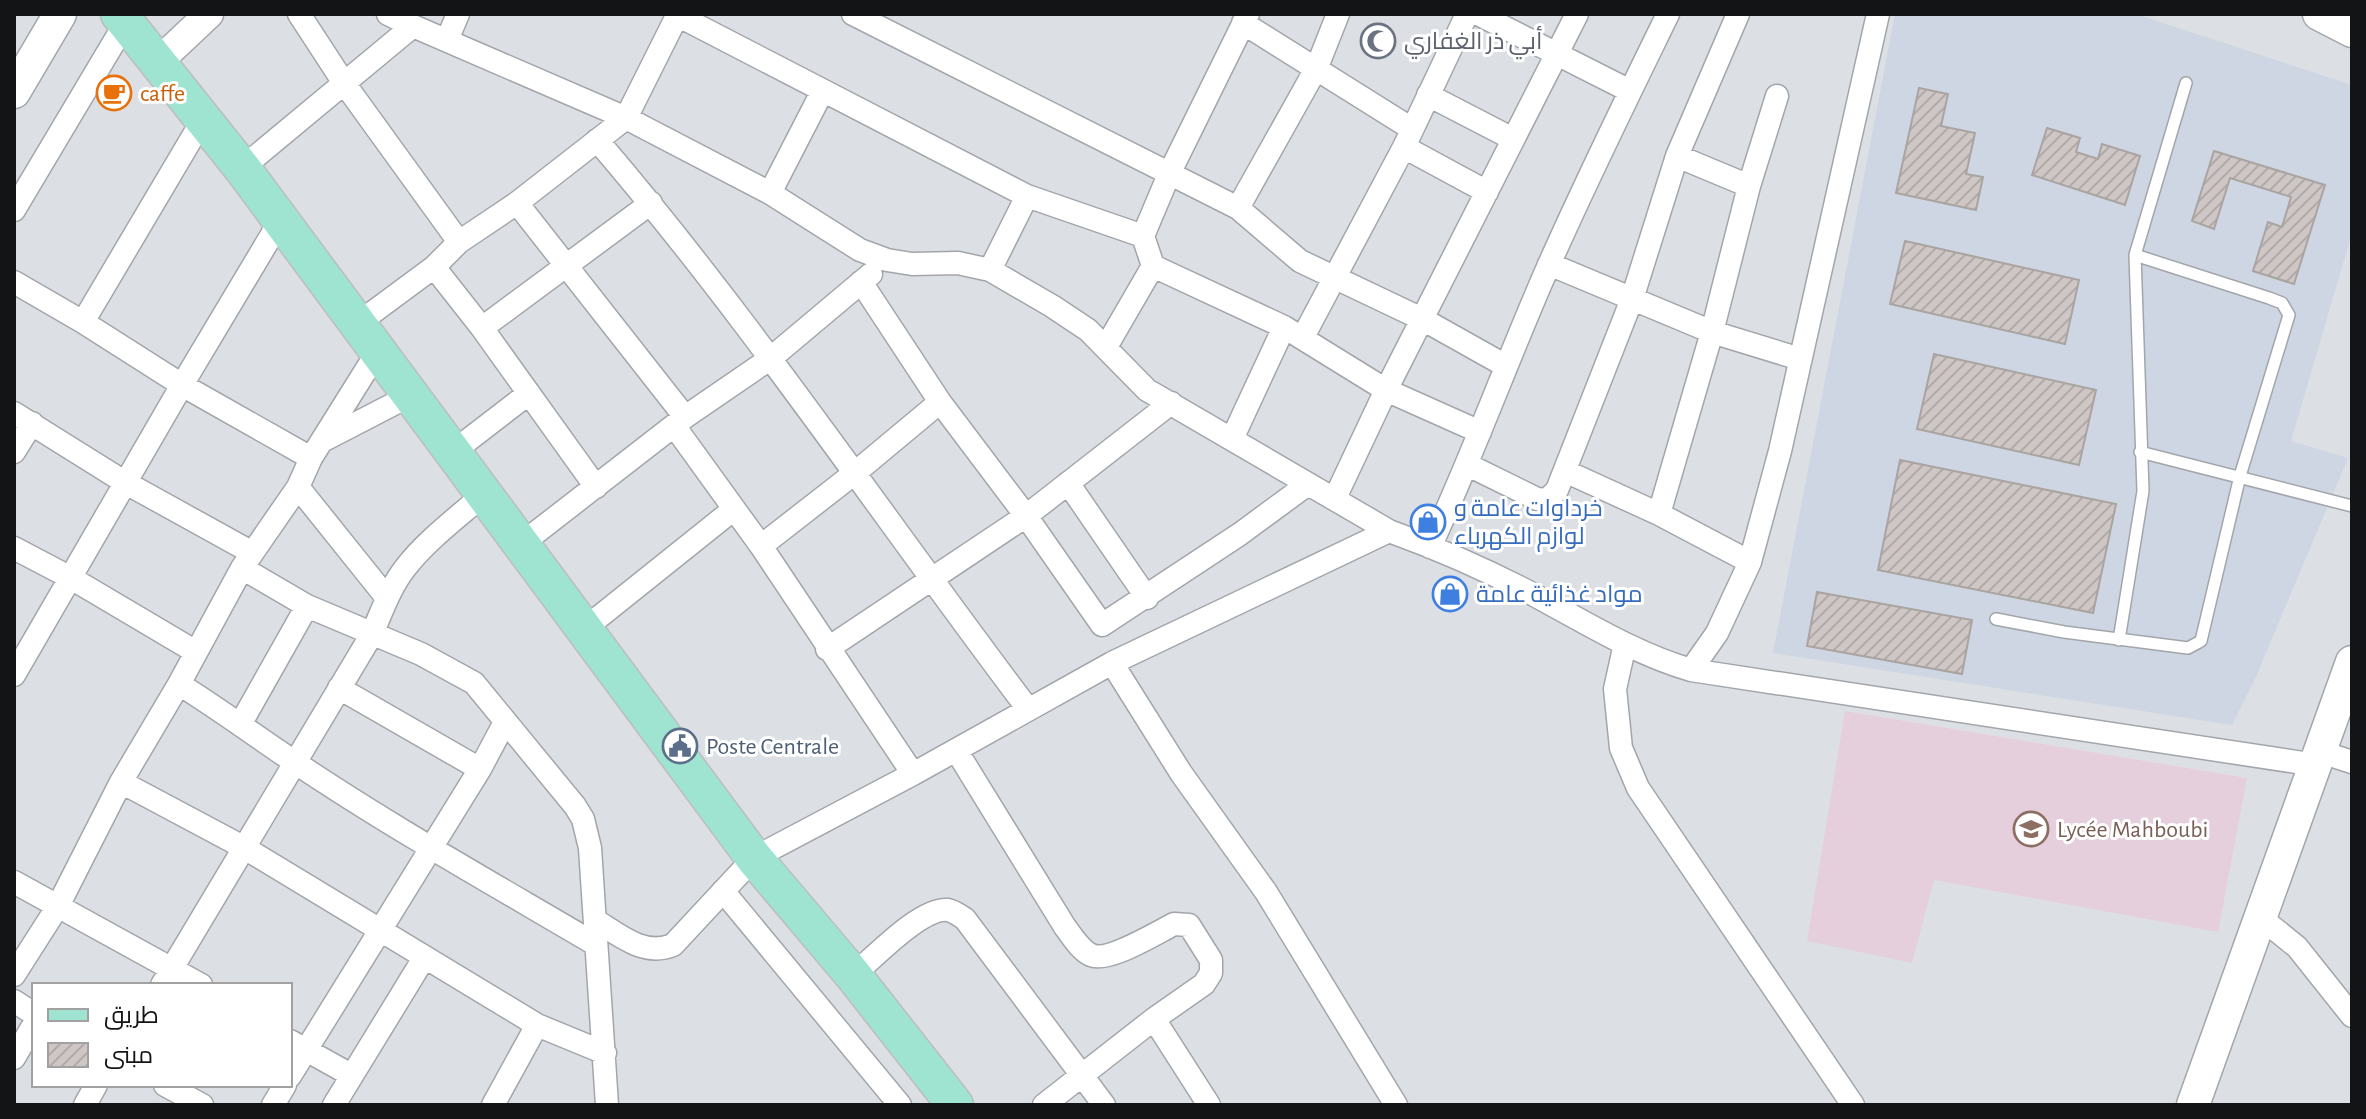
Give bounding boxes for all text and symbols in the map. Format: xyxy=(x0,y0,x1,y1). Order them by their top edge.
mosque icon: أبي ذر الغفاري xyxy=(1359,22,1397,60)
place label: أبي ذر الغفاري xyxy=(1404,25,1542,60)
cafe icon: caffe xyxy=(95,74,133,112)
place label: caffe xyxy=(140,82,185,106)
place label: خرداوات عامة و لوازم الكهرباء xyxy=(1454,497,1603,552)
shop icon: خرداوات عامة و لوازم الكهرباء xyxy=(1409,503,1447,541)
shop icon: مواد غذائية عامة xyxy=(1431,575,1469,613)
place label: مواد غذائية عامة xyxy=(1476,583,1643,607)
public building icon: Poste Centrale xyxy=(661,727,699,765)
place label: Poste Centrale xyxy=(706,735,839,759)
school or university icon: Lycée Mahboubi xyxy=(2012,810,2050,848)
place label: Lycée Mahboubi xyxy=(2057,818,2208,842)
legend xyxy=(32,983,292,1087)
text: طريق xyxy=(104,1004,159,1030)
text: مبنى xyxy=(104,1044,153,1069)

